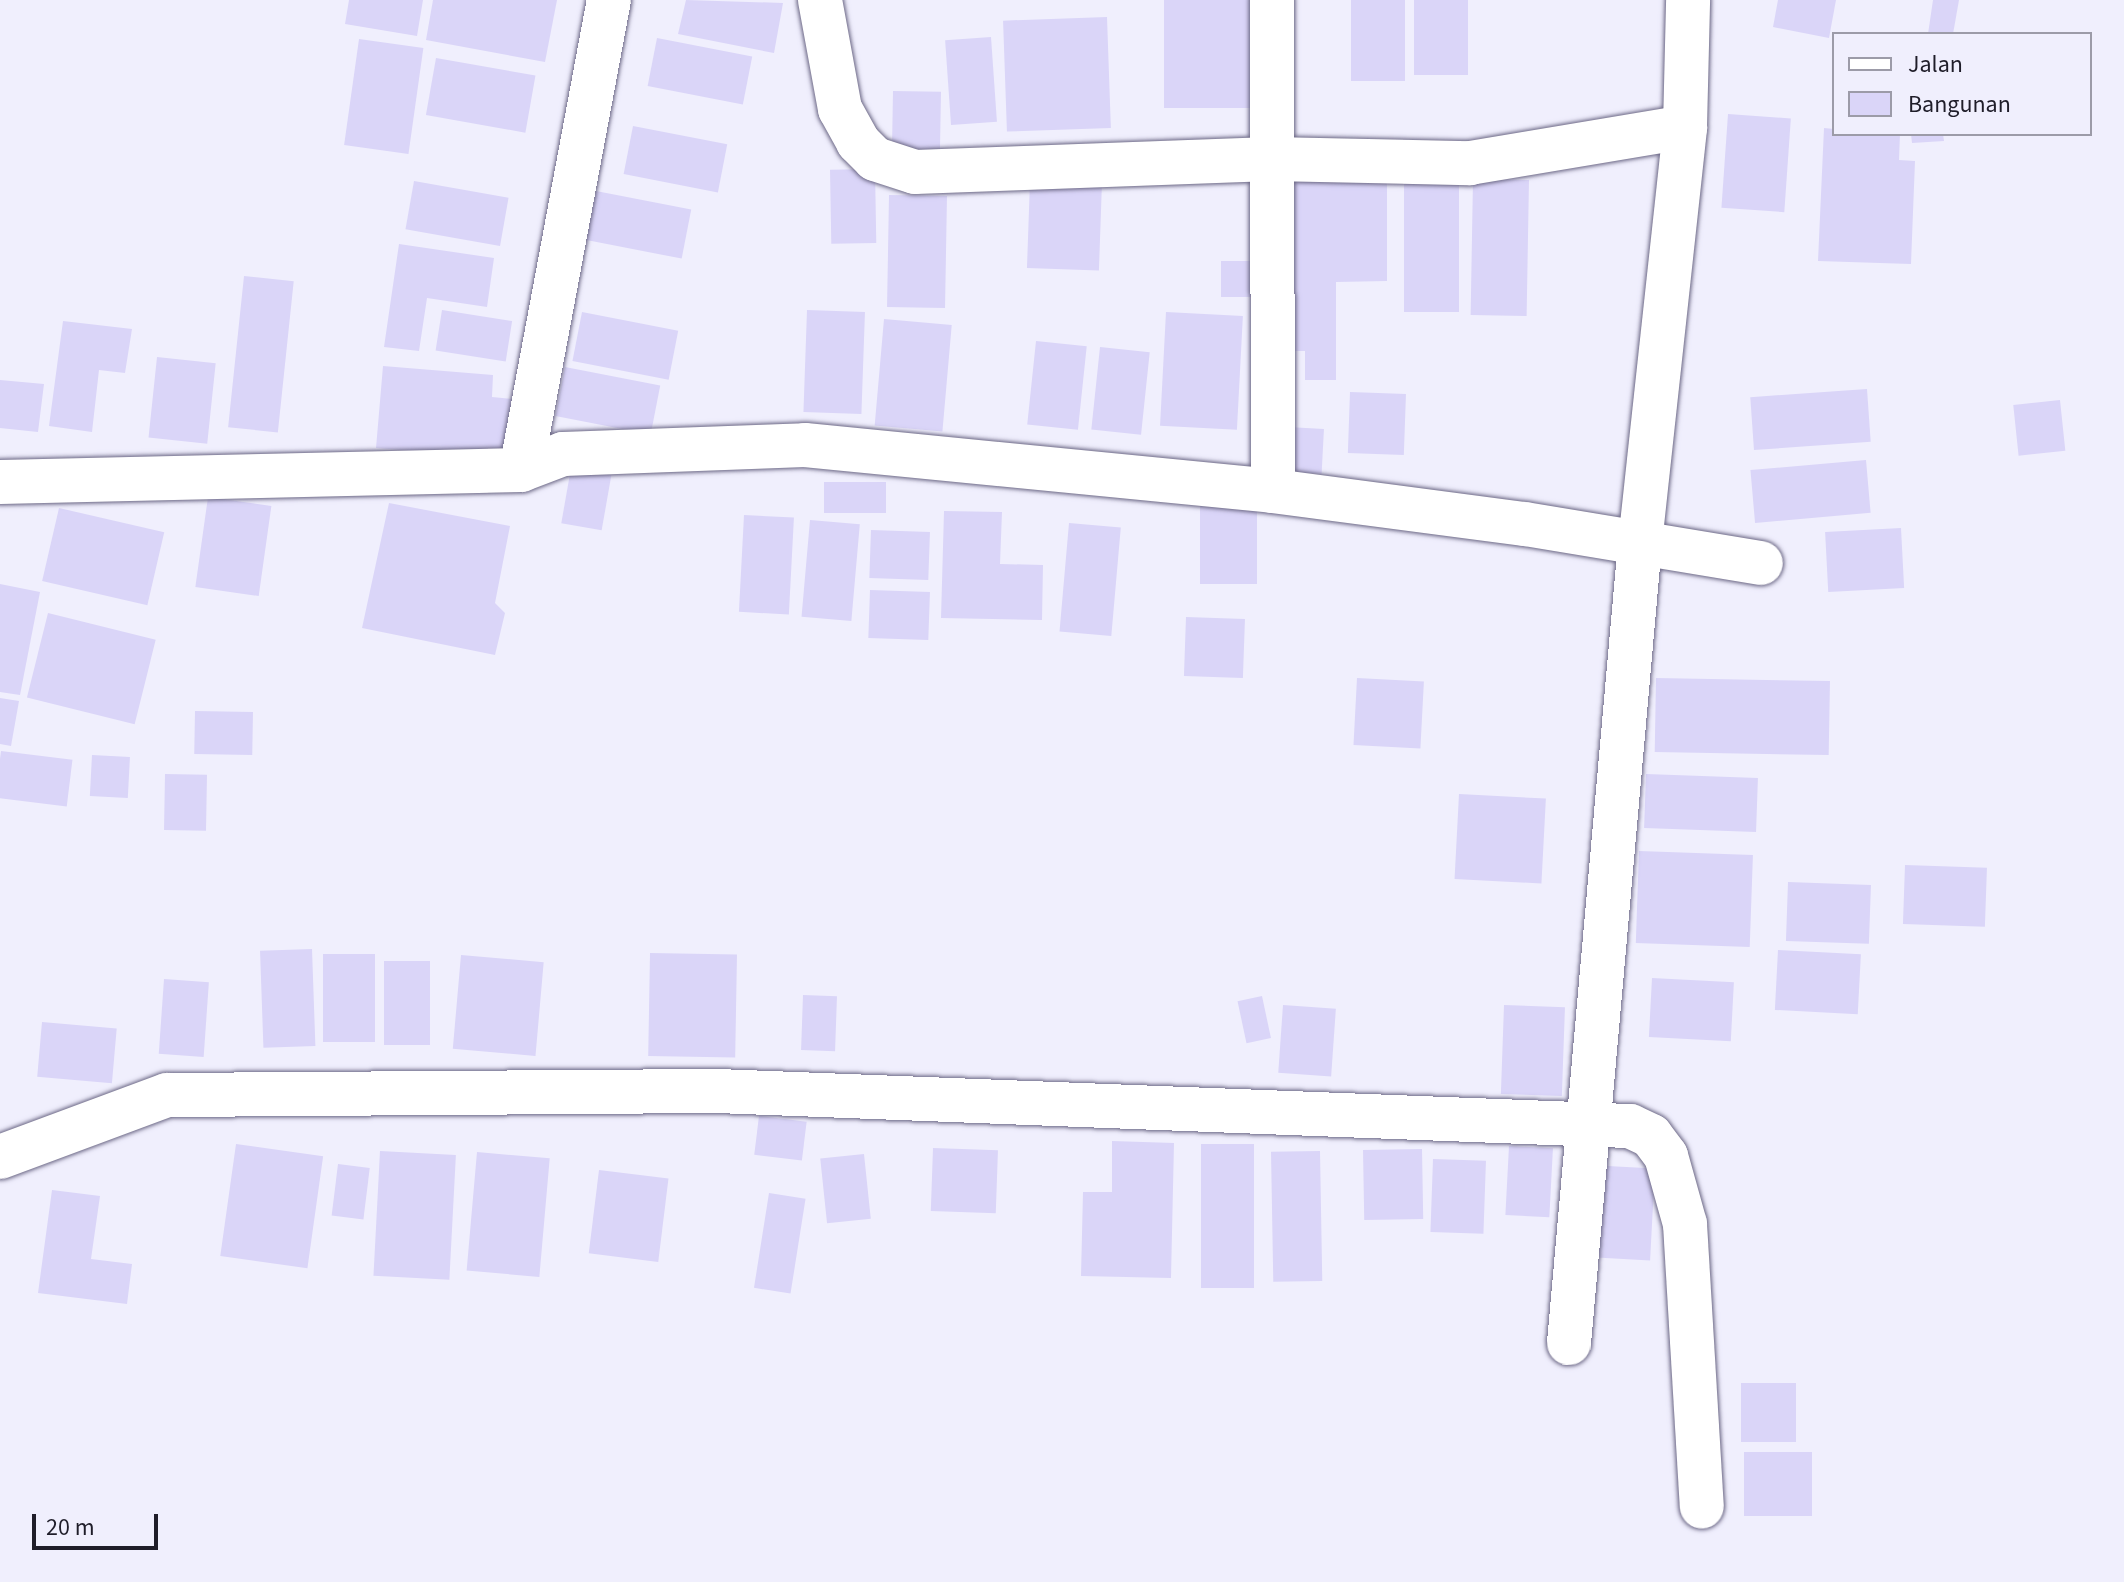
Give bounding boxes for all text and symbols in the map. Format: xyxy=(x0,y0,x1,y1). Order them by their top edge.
legend xyxy=(1832,32,2092,136)
text: Jalan xyxy=(1908,47,1963,82)
text: Bangunan xyxy=(1908,87,2011,122)
scale bar xyxy=(36,1498,162,1548)
text: 20 m xyxy=(46,1510,95,1545)

